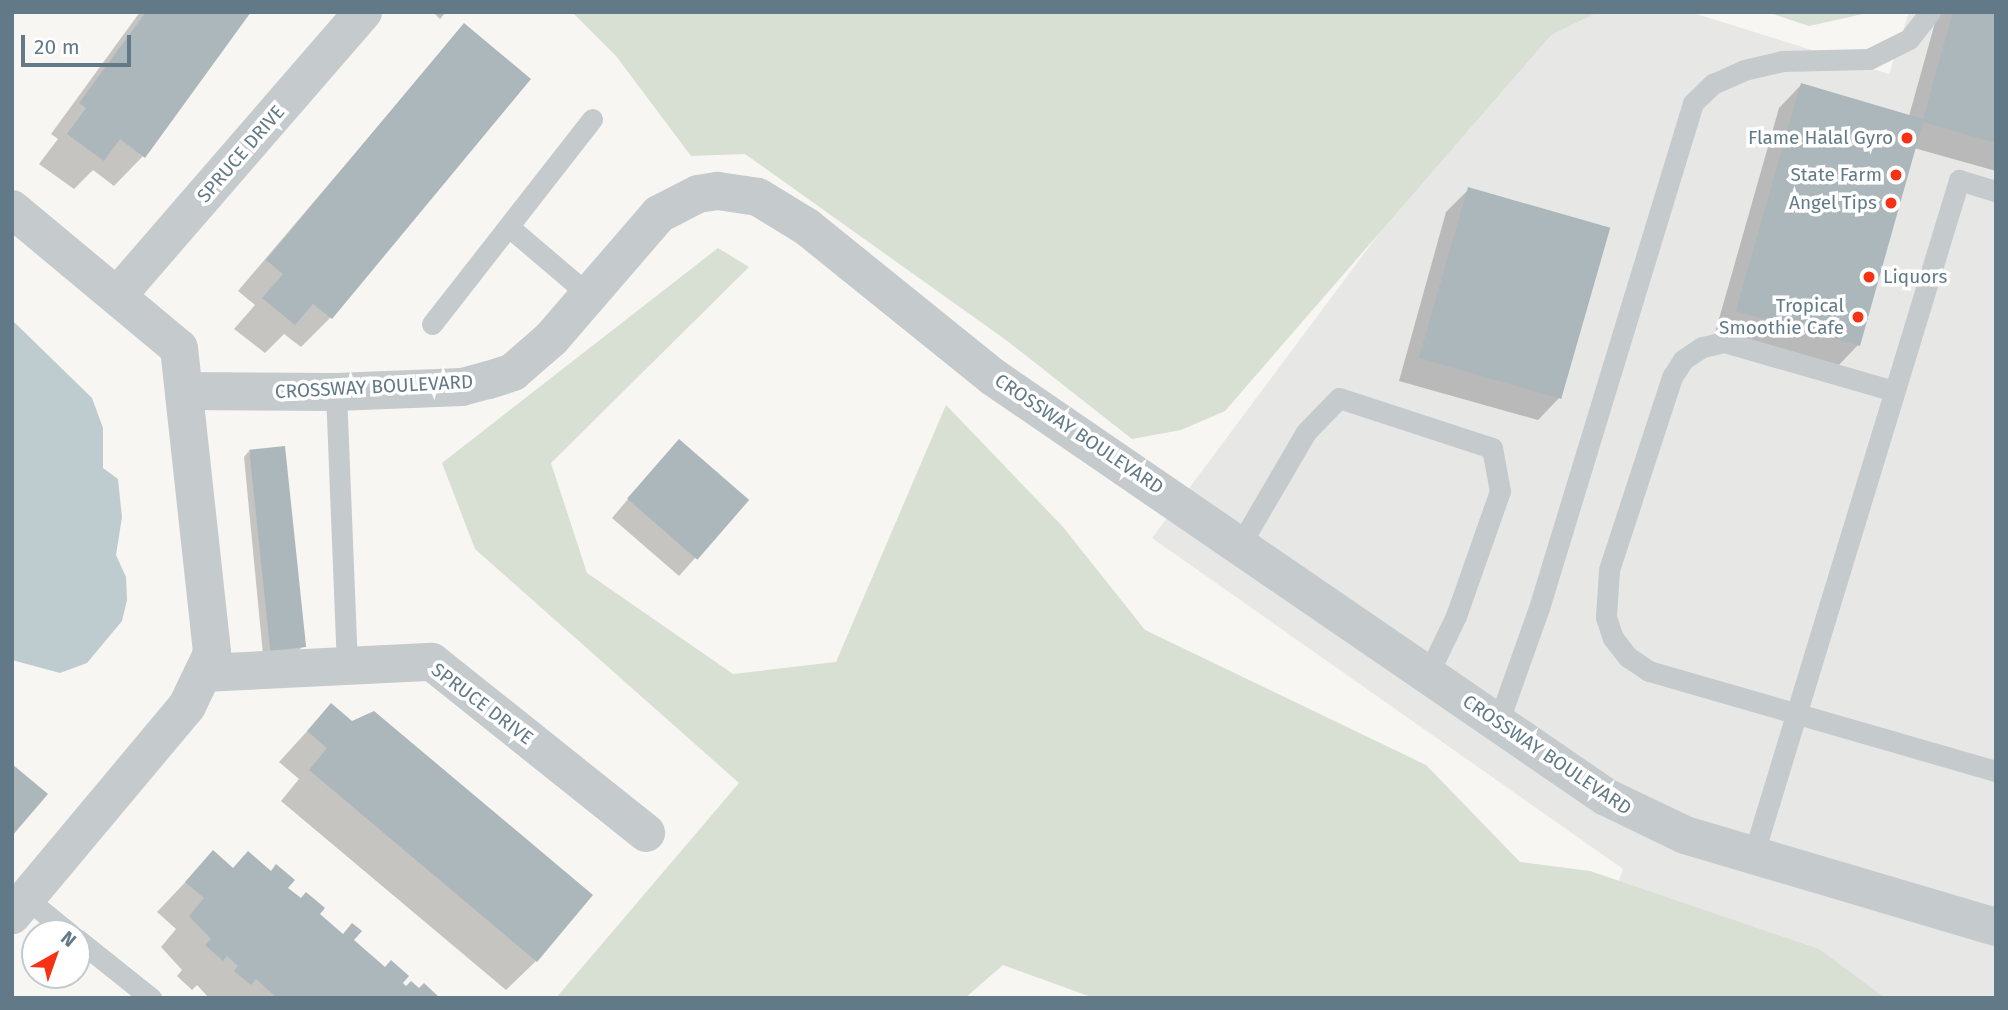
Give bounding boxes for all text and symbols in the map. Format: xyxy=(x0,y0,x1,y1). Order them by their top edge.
scale bar xyxy=(24,21,135,65)
text: 20 m xyxy=(34,34,80,60)
street label: SPRUCE DRIVE xyxy=(193,101,289,207)
place label: Flame Halal Gyro xyxy=(1748,127,1893,149)
marker: Flame Halal Gyro xyxy=(1899,130,1915,146)
place label: State Farm xyxy=(1790,164,1882,186)
marker: State Farm xyxy=(1888,167,1904,183)
place label: Angel Tips xyxy=(1789,192,1877,214)
marker: Angel Tips xyxy=(1883,195,1899,211)
place label: Liquors xyxy=(1883,266,1947,288)
marker: Liquors xyxy=(1861,269,1877,285)
place label: Tropical Smoothie Cafe xyxy=(1719,295,1844,339)
marker: Tropical Smoothie Cafe xyxy=(1850,309,1866,325)
street label: CROSSWAY BOULEVARD xyxy=(990,369,1168,499)
street label: CROSSWAY BOULEVARD xyxy=(274,370,474,404)
street label: SPRUCE DRIVE xyxy=(427,658,537,750)
street label: CROSSWAY BOULEVARD xyxy=(1458,690,1636,820)
north arrow xyxy=(21,919,91,989)
text: N xyxy=(56,926,81,952)

